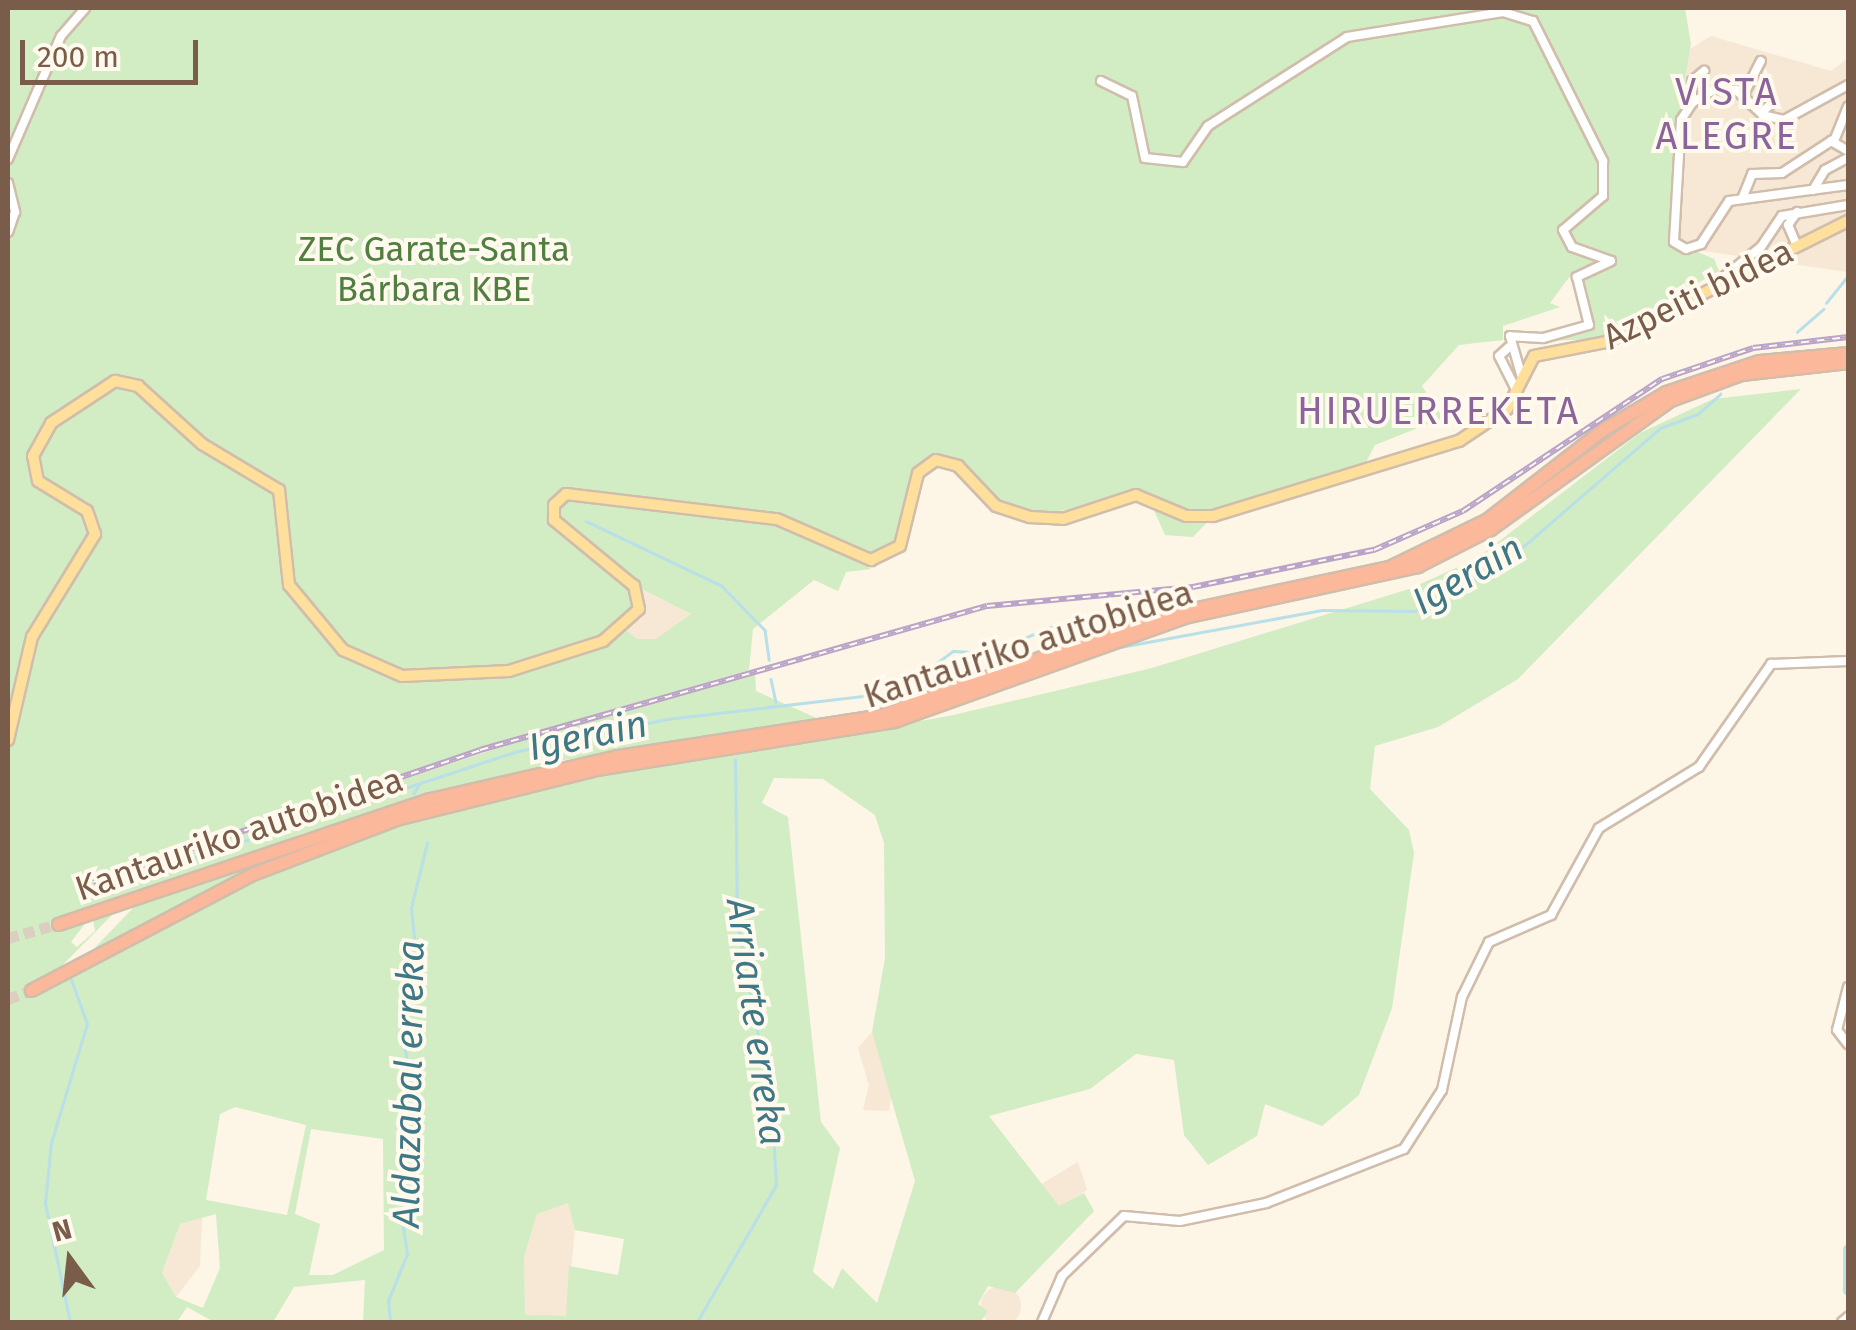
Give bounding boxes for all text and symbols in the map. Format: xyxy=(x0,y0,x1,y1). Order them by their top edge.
scale bar xyxy=(25,20,202,82)
text: 200 m xyxy=(37,39,119,75)
district label: VISTA ALEGRE xyxy=(1656,70,1798,160)
park label: ZEC Garate-Santa Bárbara KBE xyxy=(298,228,570,310)
street label: Azpeiti bidea xyxy=(1596,230,1800,358)
district label: HIRUERREKETA xyxy=(1297,389,1581,435)
water label: Igerain xyxy=(1404,525,1532,625)
street label: Kantauriko autobidea xyxy=(858,571,1198,717)
water label: Igerain xyxy=(524,701,652,771)
street label: Kantauriko autobidea xyxy=(70,758,408,910)
water label: Arriarte erreka xyxy=(716,896,796,1148)
water label: Aldazabal erreka xyxy=(384,940,434,1228)
north arrow xyxy=(20,1210,120,1310)
text: N xyxy=(49,1212,75,1249)

